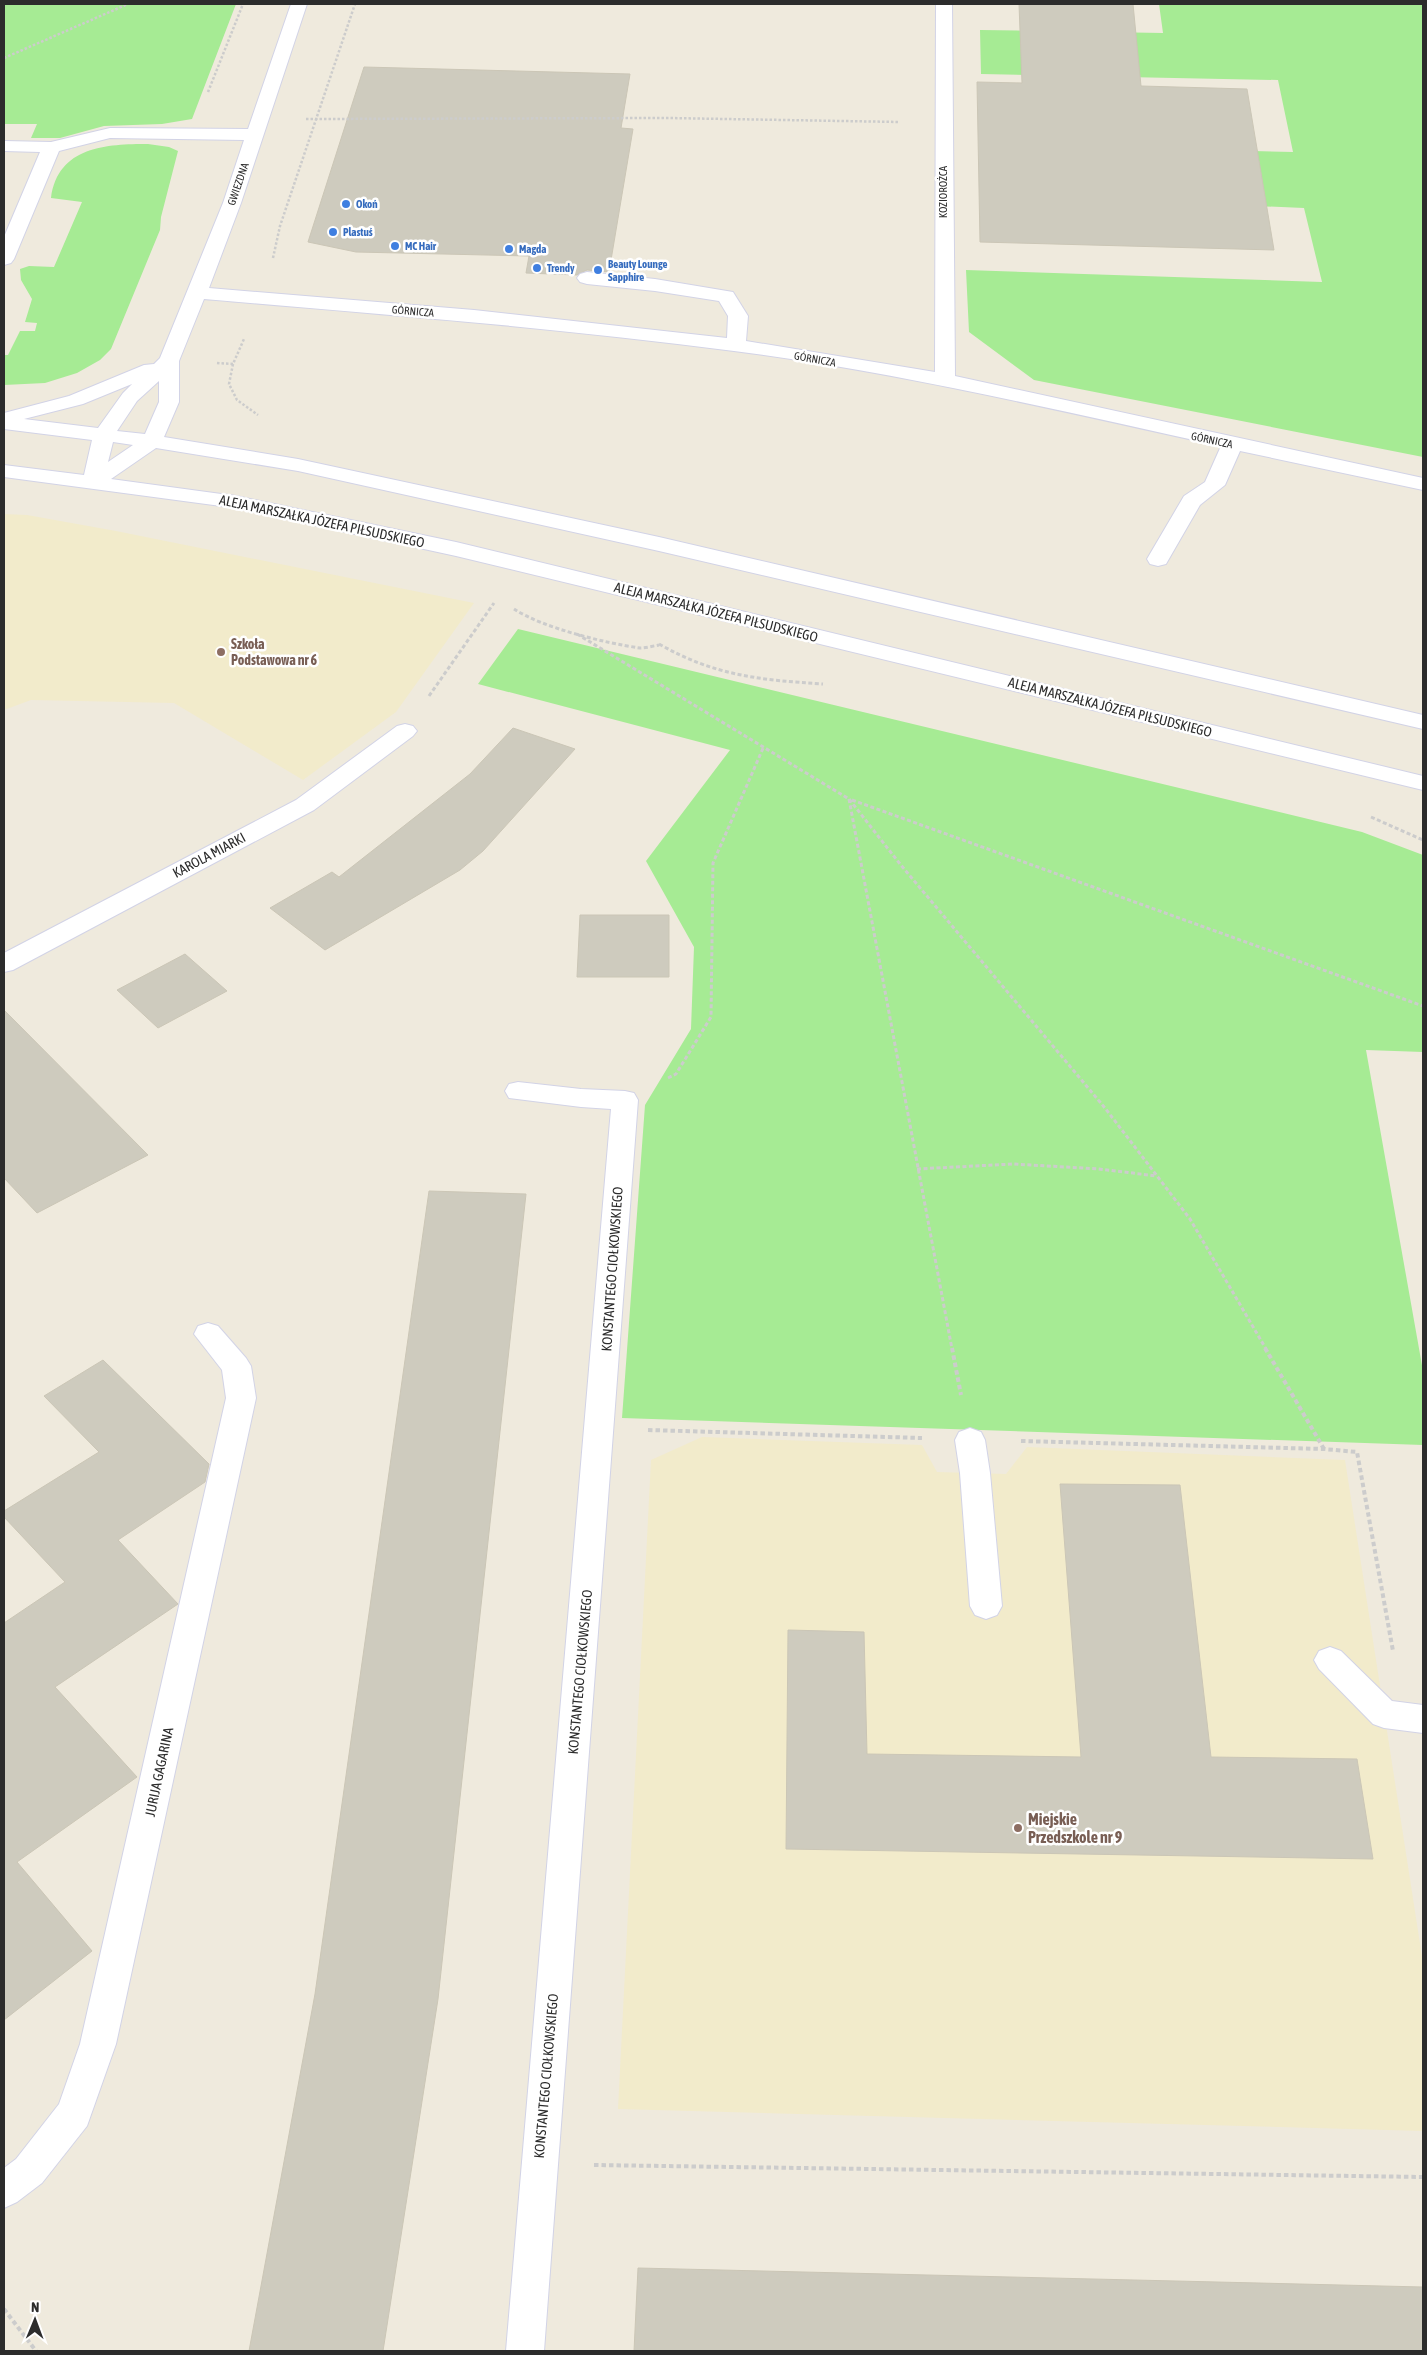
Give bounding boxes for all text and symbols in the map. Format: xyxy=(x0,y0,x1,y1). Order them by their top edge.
street label: GWIEZDNA xyxy=(225,161,251,207)
street label: KOZIOROŻCA xyxy=(937,165,949,218)
marker: Okoń xyxy=(340,198,352,210)
place label: Okoń xyxy=(356,198,378,210)
marker: Plastuś xyxy=(327,226,339,238)
place label: Plastuś xyxy=(343,226,373,238)
marker: MC Hair xyxy=(389,240,401,252)
place label: MC Hair xyxy=(405,240,437,252)
marker: Magda xyxy=(503,243,515,255)
place label: Magda xyxy=(519,243,546,255)
place label: Beauty Lounge Sapphire xyxy=(608,258,667,283)
marker: Trendy xyxy=(531,262,543,274)
place label: Trendy xyxy=(547,262,575,274)
marker: Beauty Lounge Sapphire xyxy=(592,264,604,276)
street label: GÓRNICZA xyxy=(391,303,435,319)
street label: GÓRNICZA xyxy=(793,349,837,369)
street label: GÓRNICZA xyxy=(1190,430,1235,450)
street label: ALEJA MARSZAŁKA JÓZEFA PIŁSUDSKIEGO xyxy=(218,491,426,551)
street label: ALEJA MARSZAŁKA JÓZEFA PIŁSUDSKIEGO xyxy=(613,579,819,645)
place label: Szkoła Podstawowa nr 6 xyxy=(231,636,318,668)
marker: Szkoła Podstawowa nr 6 xyxy=(215,646,227,658)
street label: ALEJA MARSZAŁKA JÓZEFA PIŁSUDSKIEGO xyxy=(1007,674,1213,740)
street label: KAROLA MIARKI xyxy=(170,829,248,881)
street label: KONSTANTEGO CIOŁKOWSKIEGO xyxy=(598,1186,626,1352)
street label: KONSTANTEGO CIOŁKOWSKIEGO xyxy=(565,1589,595,1755)
street label: JURIJA GAGARINA xyxy=(142,1726,176,1818)
place label: Miejskie Przedszkole nr 9 xyxy=(1028,1810,1123,1846)
marker: Miejskie Przedszkole nr 9 xyxy=(1012,1822,1024,1834)
street label: KONSTANTEGO CIOŁKOWSKIEGO xyxy=(531,1993,561,2159)
north arrow xyxy=(10,2295,60,2345)
text: N xyxy=(31,2299,39,2315)

